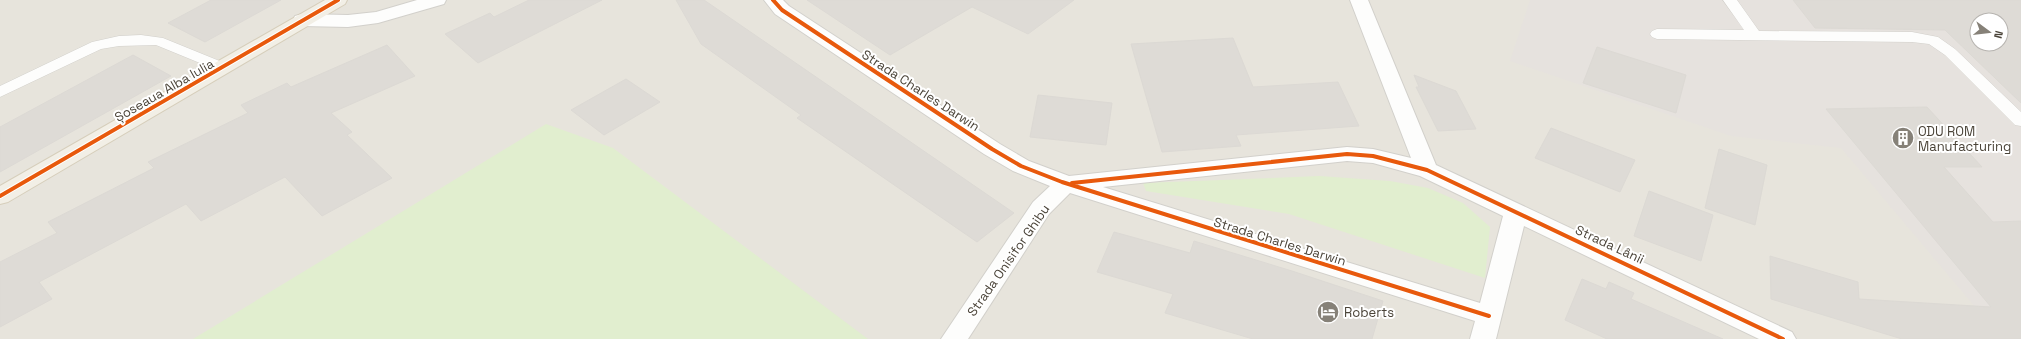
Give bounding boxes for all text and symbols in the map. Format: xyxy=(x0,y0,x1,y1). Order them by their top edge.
north arrow xyxy=(1969,12,2009,52)
text: N xyxy=(1991,29,2006,40)
street label: Strada Charles Darwin xyxy=(858,46,983,135)
street label: Șoseaua Alba Iulia xyxy=(112,55,217,126)
place label: ODU ROM Manufacturing xyxy=(1918,123,2011,155)
building icon: ODU ROM Manufacturing xyxy=(1890,125,1916,151)
street label: Strada Onisifor Ghibu xyxy=(963,201,1053,320)
street label: Strada Charles Darwin xyxy=(1212,213,1348,270)
street label: Strada Lânii xyxy=(1573,221,1647,268)
hotel icon: Roberts xyxy=(1315,299,1341,325)
place label: Roberts xyxy=(1344,304,1394,321)

